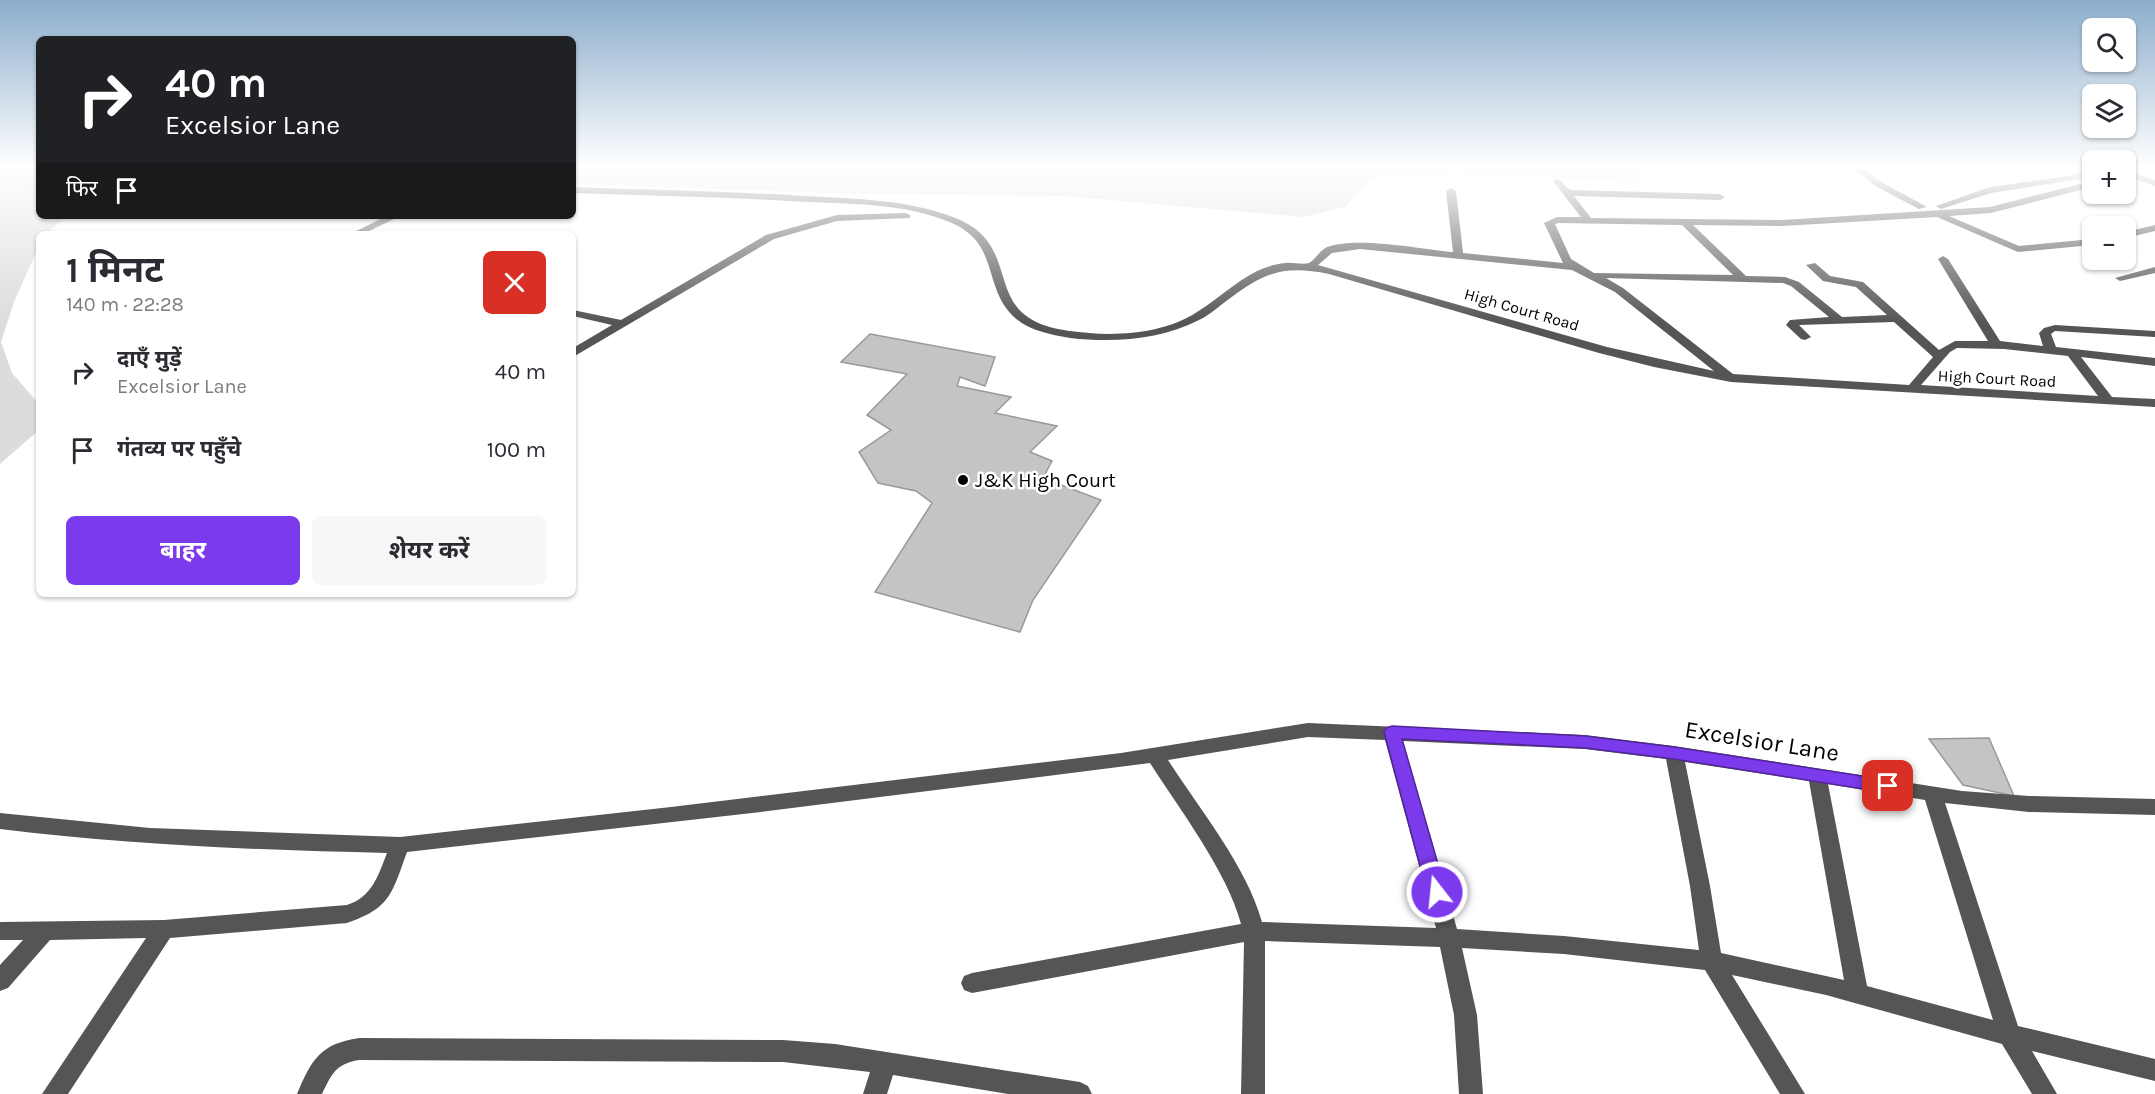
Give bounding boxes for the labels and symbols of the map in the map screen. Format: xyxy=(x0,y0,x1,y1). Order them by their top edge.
street label: High Court Road xyxy=(1462,284,1581,335)
street label: High Court Road xyxy=(1937,366,2057,391)
place label: J&K High Court xyxy=(975,469,1116,492)
marker: J&K High Court xyxy=(956,473,970,487)
street label: Excelsior Lane xyxy=(1683,715,1841,767)
pin xyxy=(1862,760,1913,811)
position arrow xyxy=(1405,860,1469,924)

